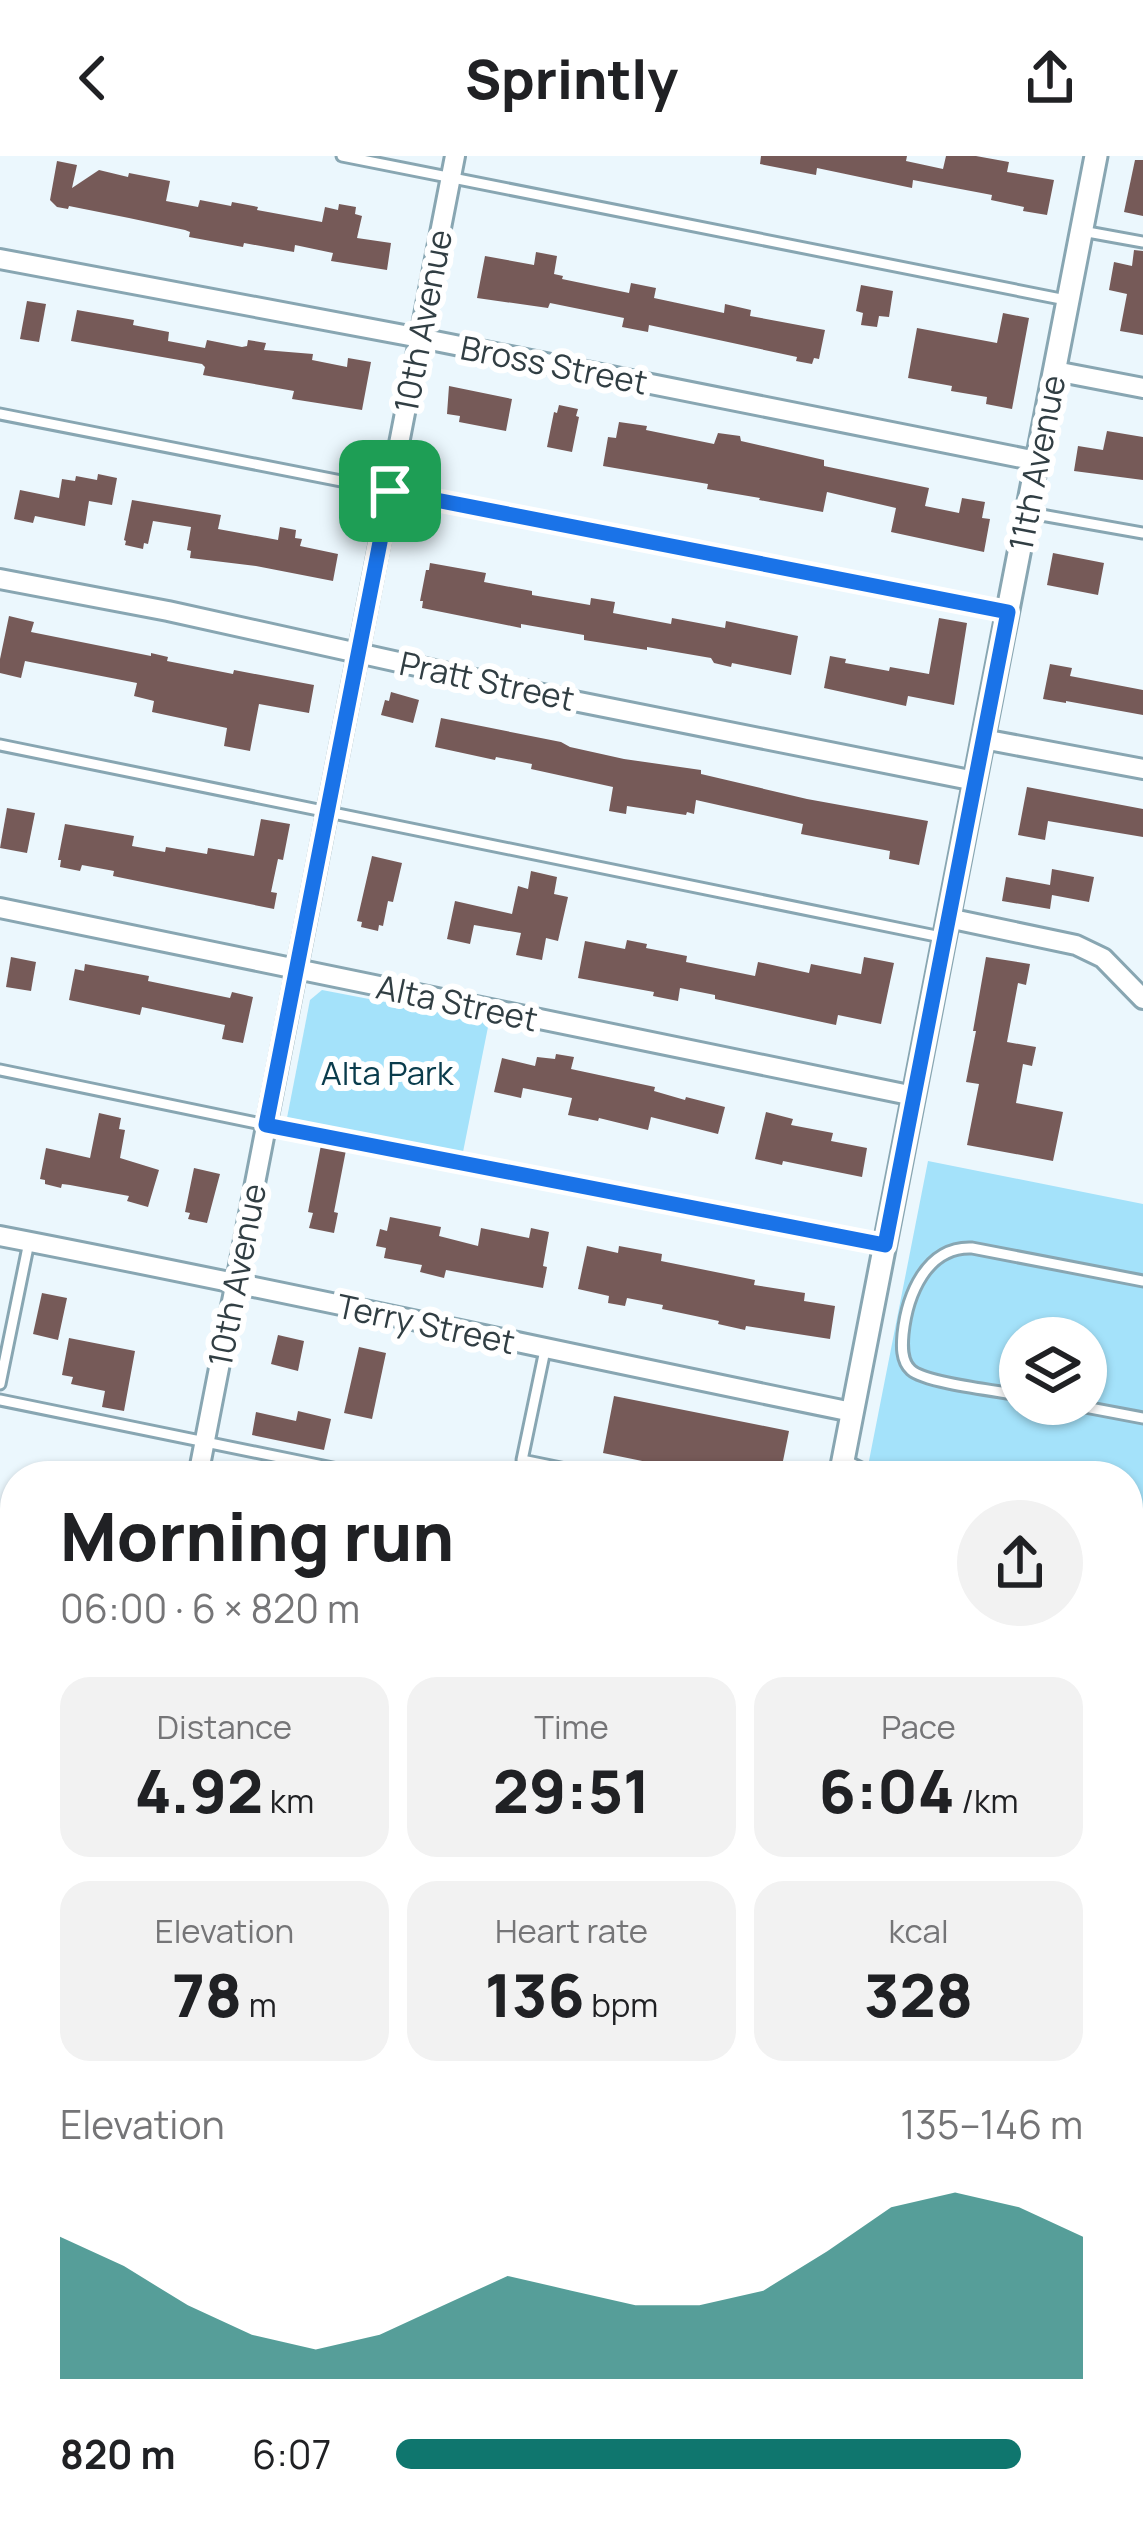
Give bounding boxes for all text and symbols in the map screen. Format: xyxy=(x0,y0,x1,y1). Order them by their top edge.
text: Sprintly xyxy=(465,41,678,115)
icon: back xyxy=(60,45,126,111)
icon: share xyxy=(1017,45,1083,111)
street label: 10th Avenue xyxy=(383,226,462,416)
street label: Bross Street xyxy=(457,324,651,405)
street label: 11th Avenue xyxy=(997,371,1076,555)
pin xyxy=(339,440,441,542)
icon: arrive xyxy=(357,458,423,524)
street label: Pratt Street xyxy=(396,640,579,721)
street label: Alta Street xyxy=(372,963,542,1042)
park label: Alta Park xyxy=(321,1050,455,1095)
street label: 10th Avenue xyxy=(197,1180,276,1370)
street label: Terry Street xyxy=(333,1283,519,1364)
map controls xyxy=(999,1317,1107,1425)
button: layers xyxy=(999,1317,1107,1425)
text: Morning run xyxy=(60,1491,454,1581)
button: share xyxy=(957,1500,1083,1626)
text: 06:00 · 6 × 820 m xyxy=(60,1581,360,1635)
text: Distance xyxy=(157,1704,292,1749)
text: Time xyxy=(534,1704,609,1749)
text: Pace xyxy=(881,1704,956,1749)
text: 4.92 xyxy=(135,1749,263,1831)
text: 29:51 xyxy=(493,1749,650,1831)
text: 6:04 xyxy=(819,1749,955,1831)
text: km xyxy=(263,1778,314,1823)
text: /km xyxy=(955,1778,1018,1823)
text: Elevation xyxy=(155,1908,294,1953)
text: Heart rate xyxy=(495,1908,648,1953)
text: kcal xyxy=(888,1908,949,1953)
text: 78 xyxy=(172,1953,242,2035)
text: 136 xyxy=(485,1953,585,2035)
text: 328 xyxy=(864,1953,973,2035)
text: m xyxy=(242,1982,277,2027)
text: bpm xyxy=(585,1982,658,2027)
text: Elevation xyxy=(60,2097,225,2151)
text: 135–146 m xyxy=(900,2097,1083,2151)
text: 820 m xyxy=(60,2427,176,2481)
text: 6:07 xyxy=(252,2427,331,2481)

